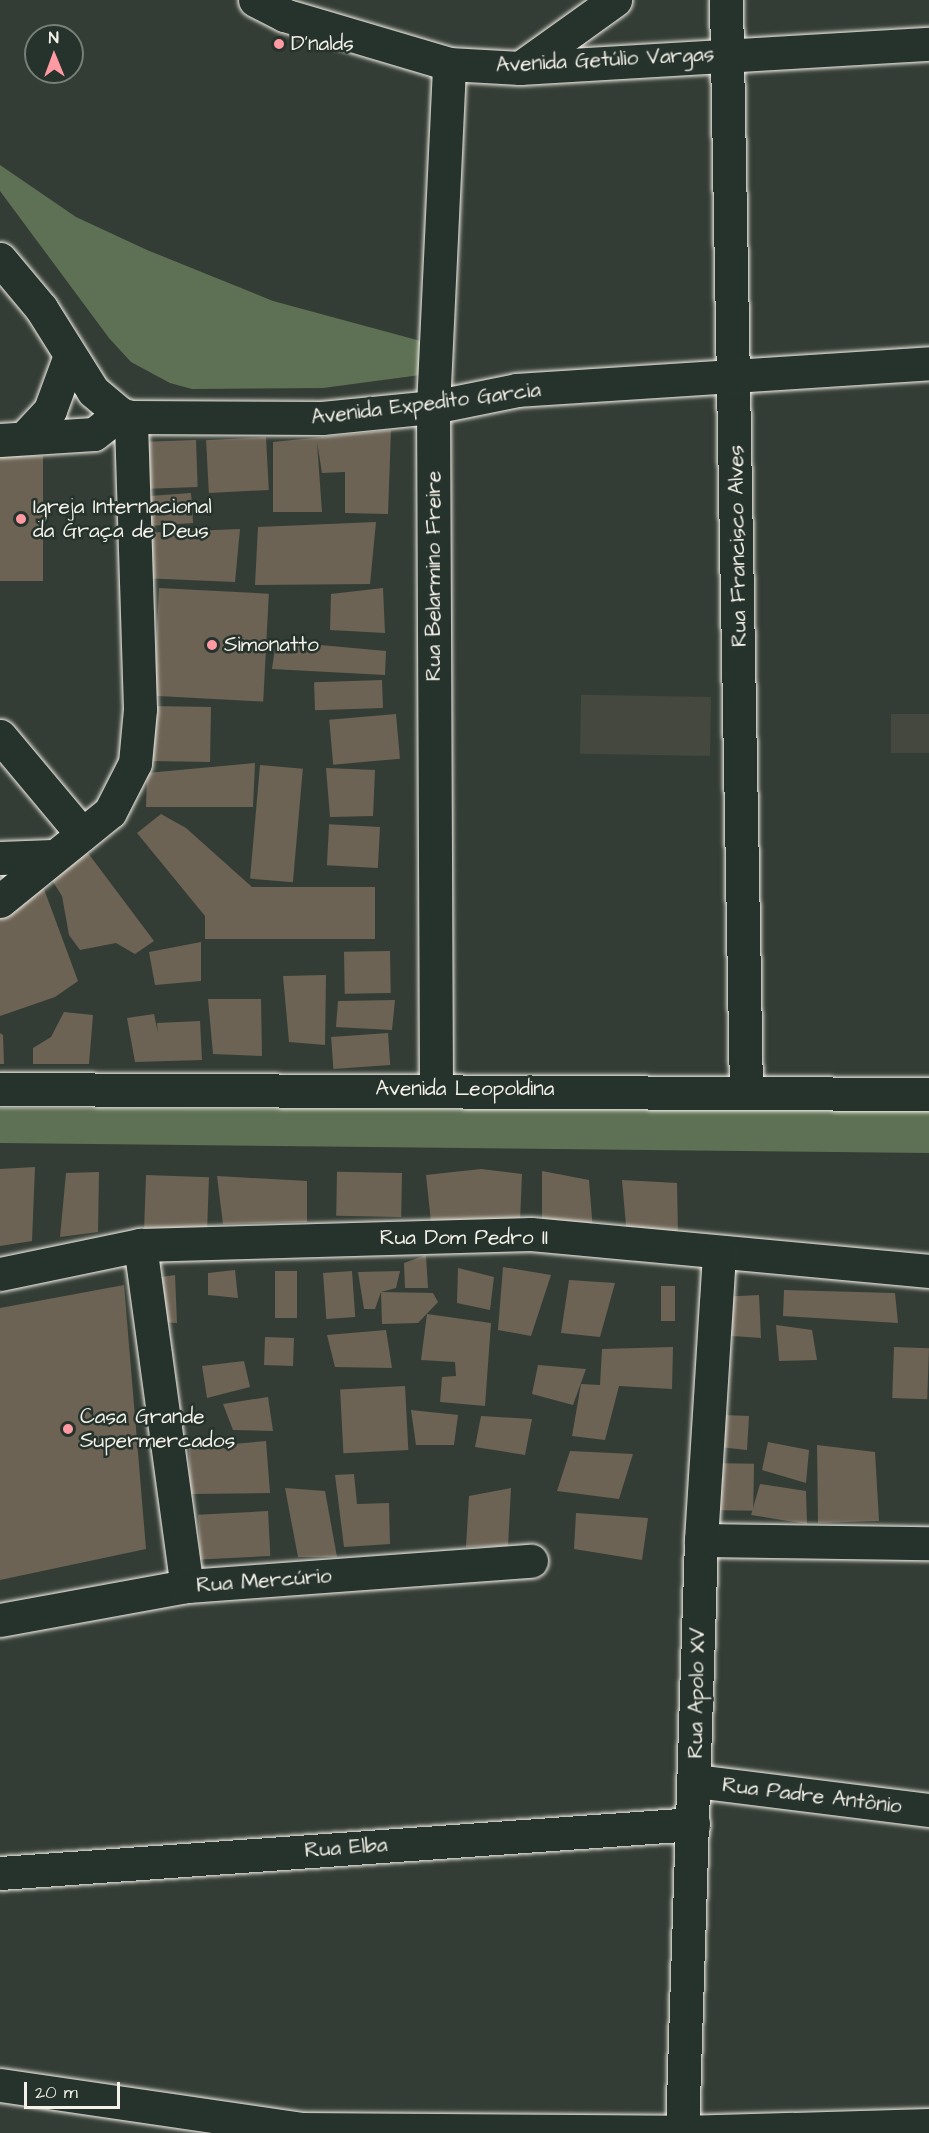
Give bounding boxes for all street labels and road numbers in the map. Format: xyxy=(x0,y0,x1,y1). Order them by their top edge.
street label: Avenida Getúlio Vargas xyxy=(495,42,715,78)
street label: Avenida Expedito Garcia xyxy=(310,377,542,431)
street label: Rua Francisco Alves xyxy=(724,445,752,647)
street label: Rua Belarmino Freire xyxy=(421,471,447,681)
street label: Avenida Leopoldina xyxy=(376,1076,554,1102)
street label: Rua Dom Pedro II xyxy=(380,1225,548,1251)
street label: Rua Mercúrio xyxy=(195,1564,333,1598)
street label: Rua Apolo XV xyxy=(683,1627,711,1759)
street label: Rua Padre Antônio xyxy=(721,1772,903,1820)
street label: Rua Elba xyxy=(304,1833,388,1863)

